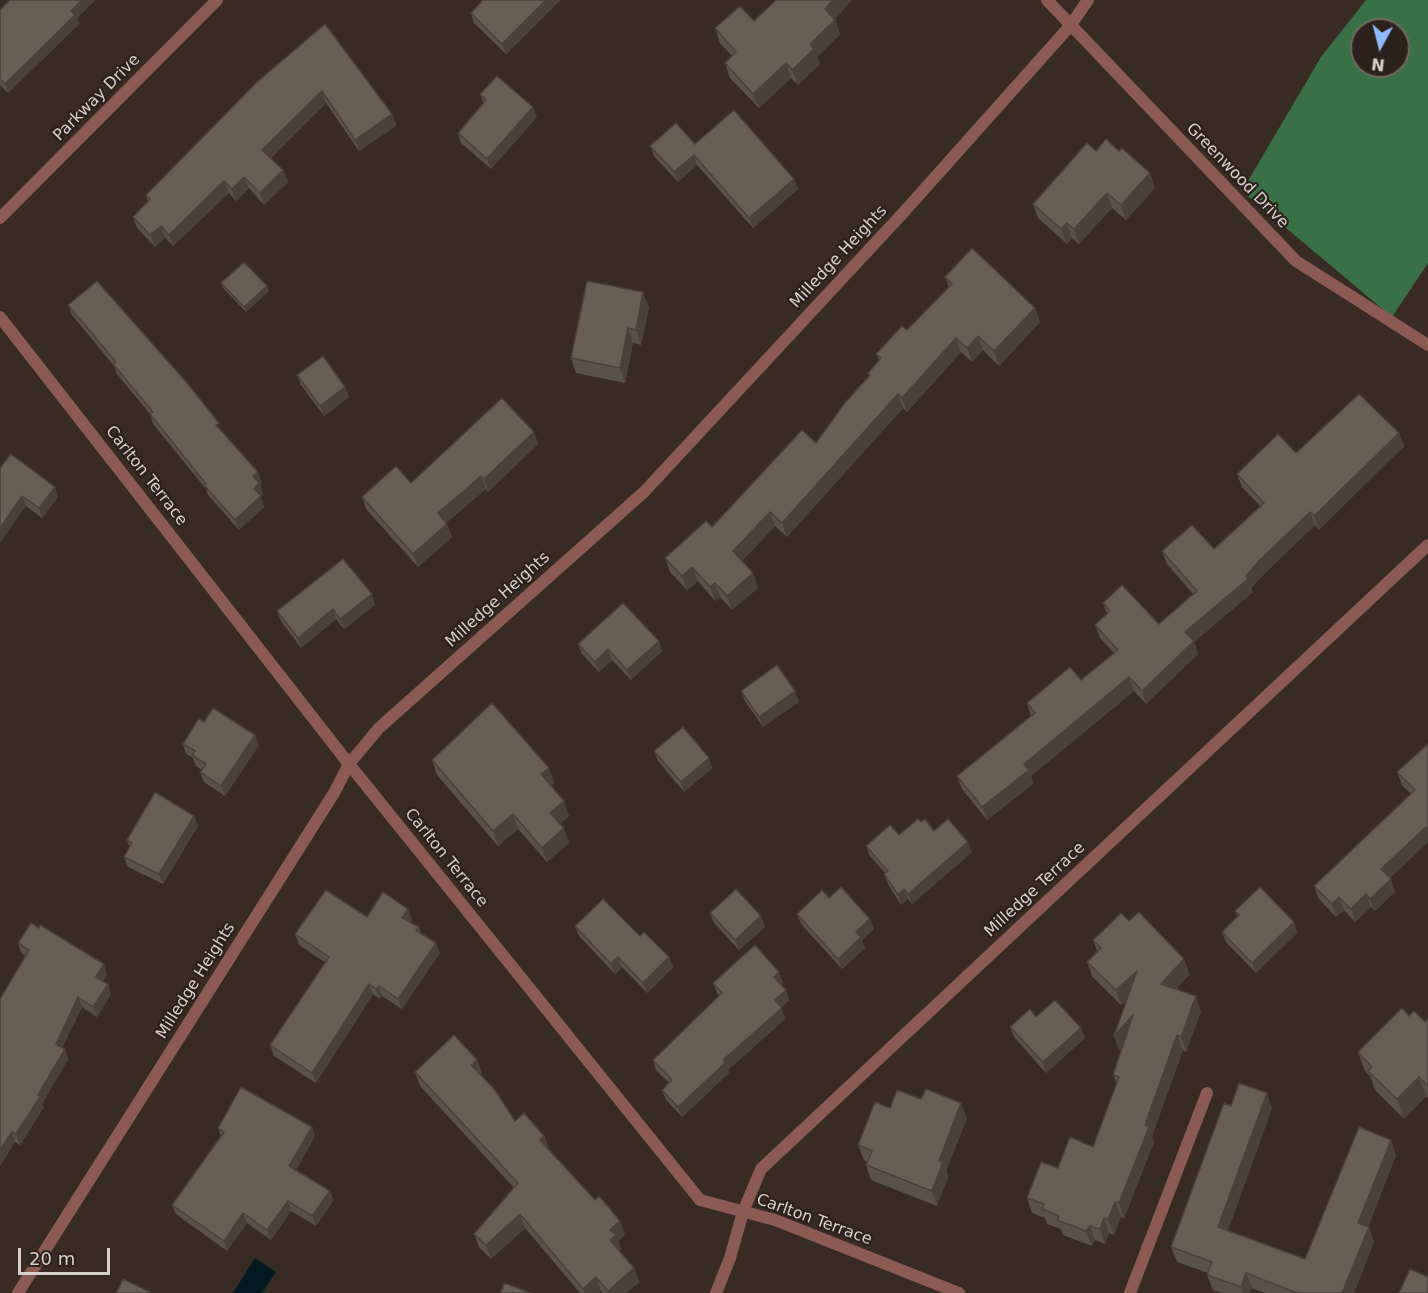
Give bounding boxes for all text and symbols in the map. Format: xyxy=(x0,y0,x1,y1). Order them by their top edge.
north arrow xyxy=(1350,18,1410,78)
street label: Parkway Drive xyxy=(50,51,144,145)
text: N xyxy=(1370,54,1386,75)
street label: Greenwood Drive xyxy=(1182,119,1292,233)
street label: Milledge Heights xyxy=(786,202,892,312)
street label: Carlton Terrace xyxy=(101,422,191,530)
street label: Milledge Heights xyxy=(442,548,554,652)
street label: Carlton Terrace xyxy=(400,805,492,911)
street label: Milledge Terrace xyxy=(981,838,1089,942)
street label: Milledge Heights xyxy=(152,919,240,1043)
street label: Carlton Terrace xyxy=(754,1190,874,1250)
scale bar xyxy=(21,1236,112,1274)
text: 20 m xyxy=(29,1248,75,1269)

